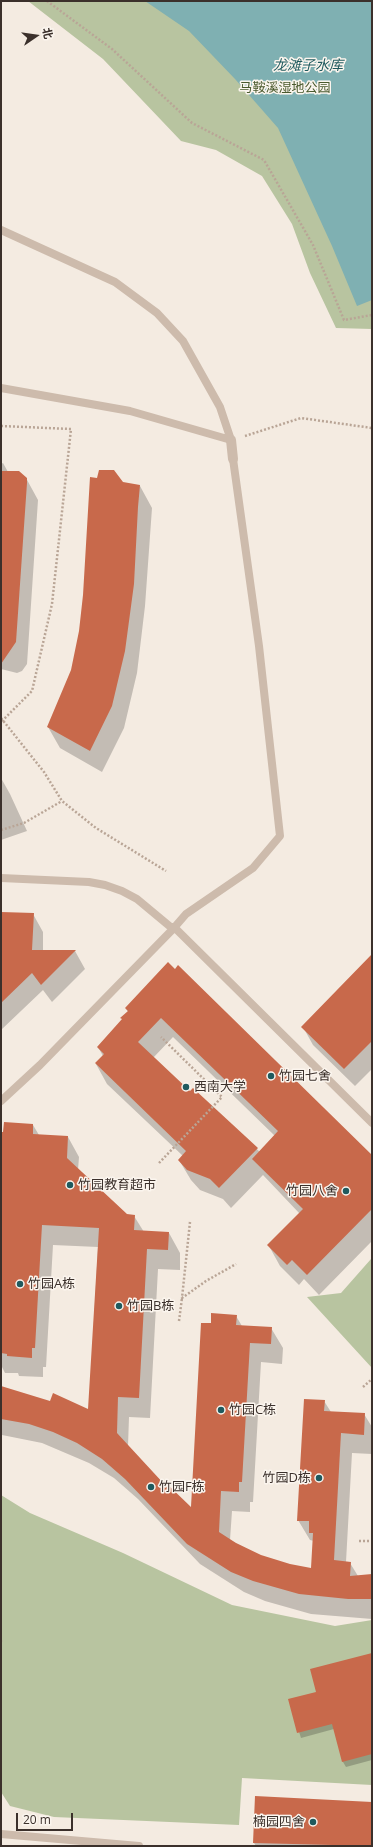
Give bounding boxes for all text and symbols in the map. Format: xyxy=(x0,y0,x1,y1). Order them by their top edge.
north arrow xyxy=(16,16,56,56)
text: 北 xyxy=(40,26,57,40)
water label: 龙滩子水库 xyxy=(273,58,343,74)
park label: 马鞍溪湿地公园 xyxy=(240,80,330,96)
place label: 竹园七舍 xyxy=(279,1068,331,1084)
marker: 竹园七舍 xyxy=(266,1071,276,1081)
place label: 西南大学 xyxy=(194,1079,246,1095)
marker: 西南大学 xyxy=(181,1082,191,1092)
place label: 竹园教育超市 xyxy=(78,1177,156,1193)
marker: 竹园教育超市 xyxy=(65,1180,75,1190)
place label: 竹园八舍 xyxy=(286,1183,338,1199)
marker: 竹园八舍 xyxy=(341,1186,351,1196)
place label: 竹园A栋 xyxy=(28,1276,75,1292)
marker: 竹园A栋 xyxy=(15,1279,25,1289)
place label: 竹园B栋 xyxy=(127,1298,174,1314)
marker: 竹园B栋 xyxy=(114,1301,124,1311)
place label: 竹园C栋 xyxy=(229,1402,276,1418)
marker: 竹园C栋 xyxy=(216,1405,226,1415)
place label: 竹园D栋 xyxy=(263,1470,311,1486)
marker: 竹园D栋 xyxy=(314,1473,324,1483)
place label: 竹园F栋 xyxy=(159,1479,205,1495)
marker: 竹园F栋 xyxy=(146,1482,156,1492)
scale bar xyxy=(18,1805,75,1831)
text: 20 m xyxy=(23,1811,51,1828)
place label: 楠园四舍 xyxy=(253,1814,305,1830)
marker: 楠园四舍 xyxy=(308,1817,318,1827)

